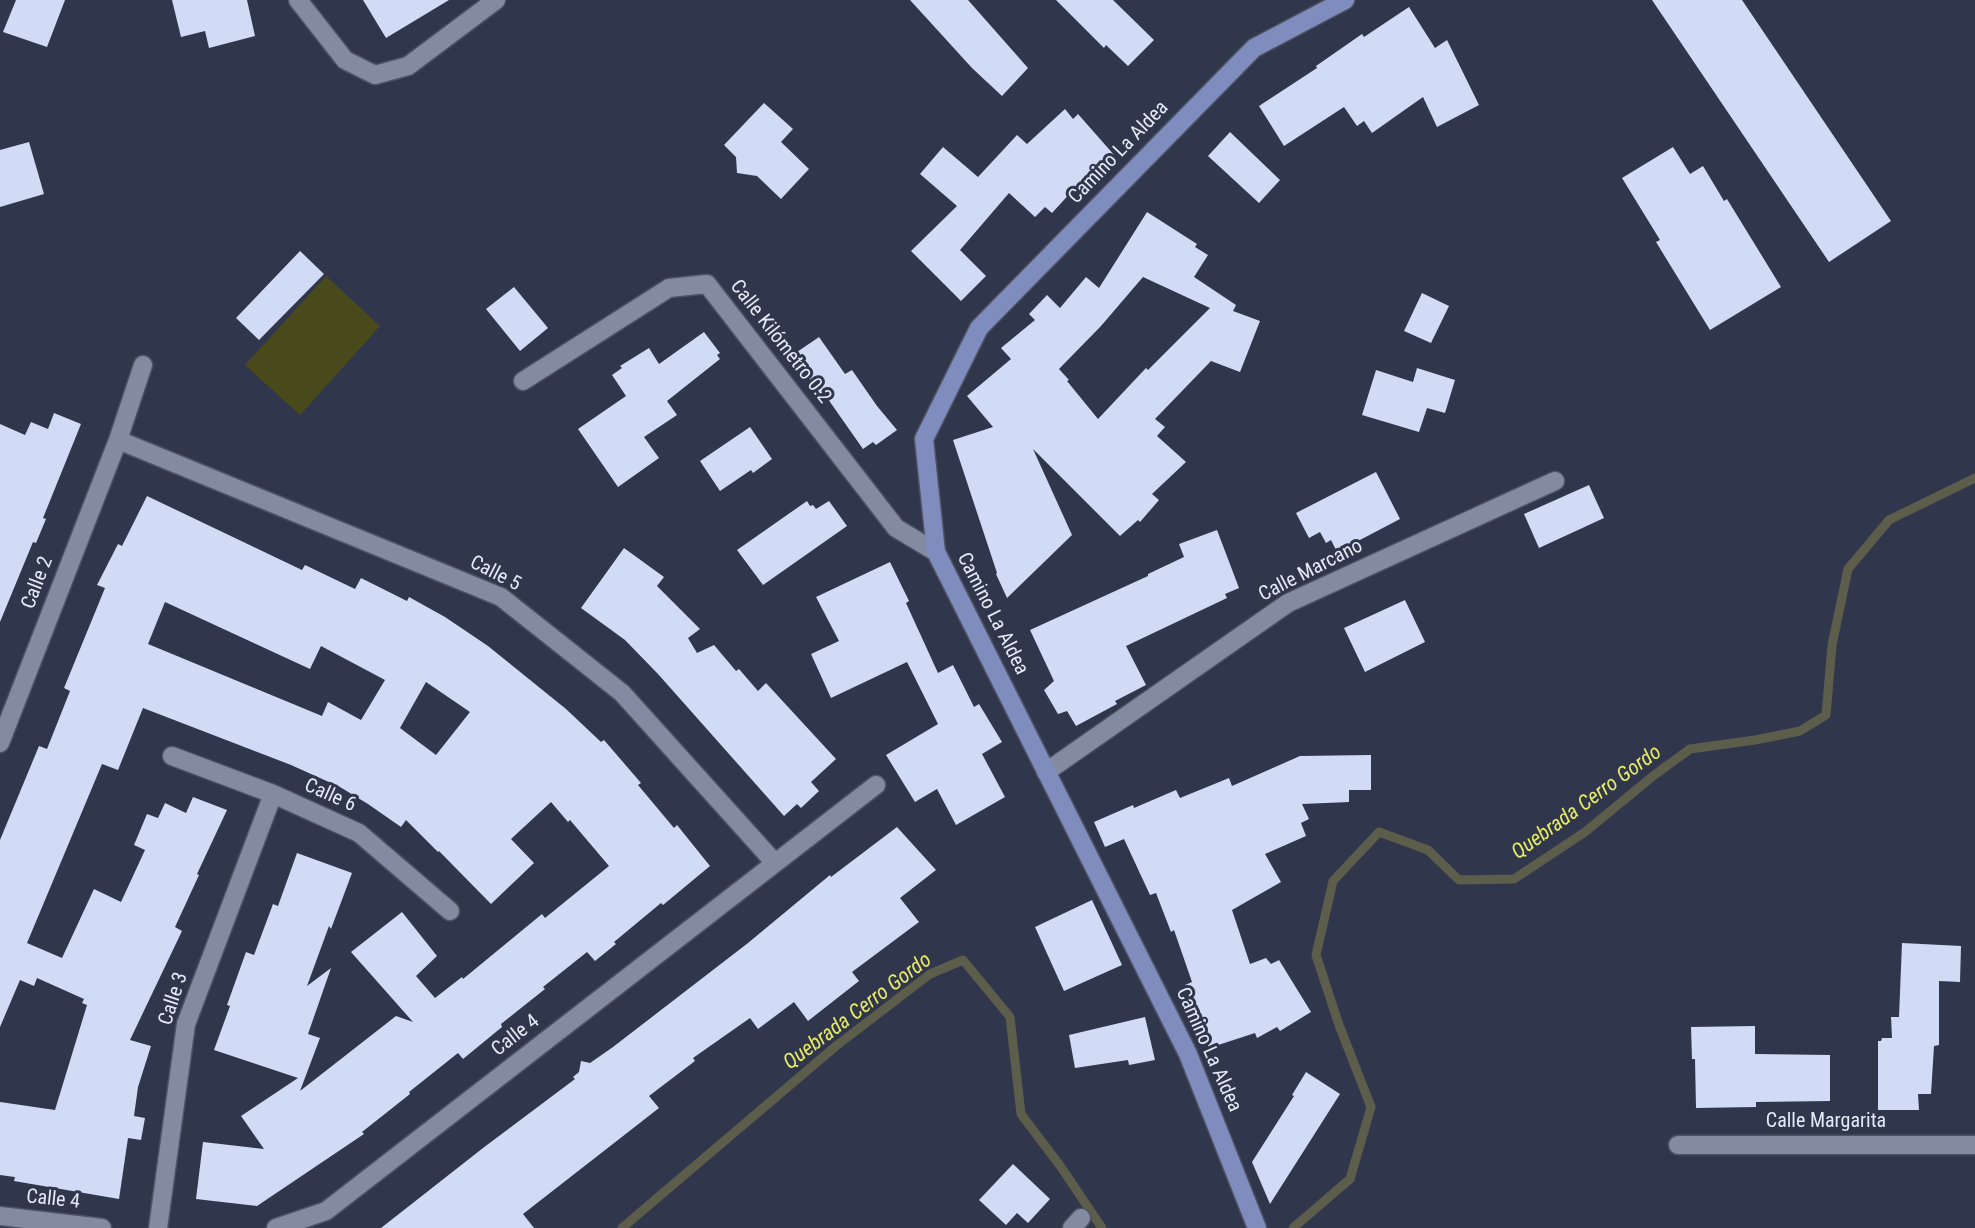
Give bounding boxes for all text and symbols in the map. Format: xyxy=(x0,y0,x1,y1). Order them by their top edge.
street label: Camino La Aldea xyxy=(1064,97,1174,209)
street label: Calle Kilómetro 0.2 xyxy=(724,275,836,409)
street label: Calle Marcano xyxy=(1255,535,1367,607)
street label: Camino La Aldea xyxy=(951,549,1033,679)
street label: Calle 5 xyxy=(466,551,524,597)
street label: Calle 2 xyxy=(17,554,59,612)
water label: Quebrada Cerro Gordo xyxy=(1507,740,1667,866)
street label: Calle 6 xyxy=(300,774,360,818)
water label: Quebrada Cerro Gordo xyxy=(779,948,937,1076)
street label: Calle 3 xyxy=(154,970,194,1028)
street label: Camino La Aldea xyxy=(1170,984,1246,1116)
street label: Calle 4 xyxy=(487,1010,545,1062)
street label: Calle Margarita xyxy=(1766,1110,1886,1134)
street label: Calle 4 xyxy=(25,1185,81,1215)

